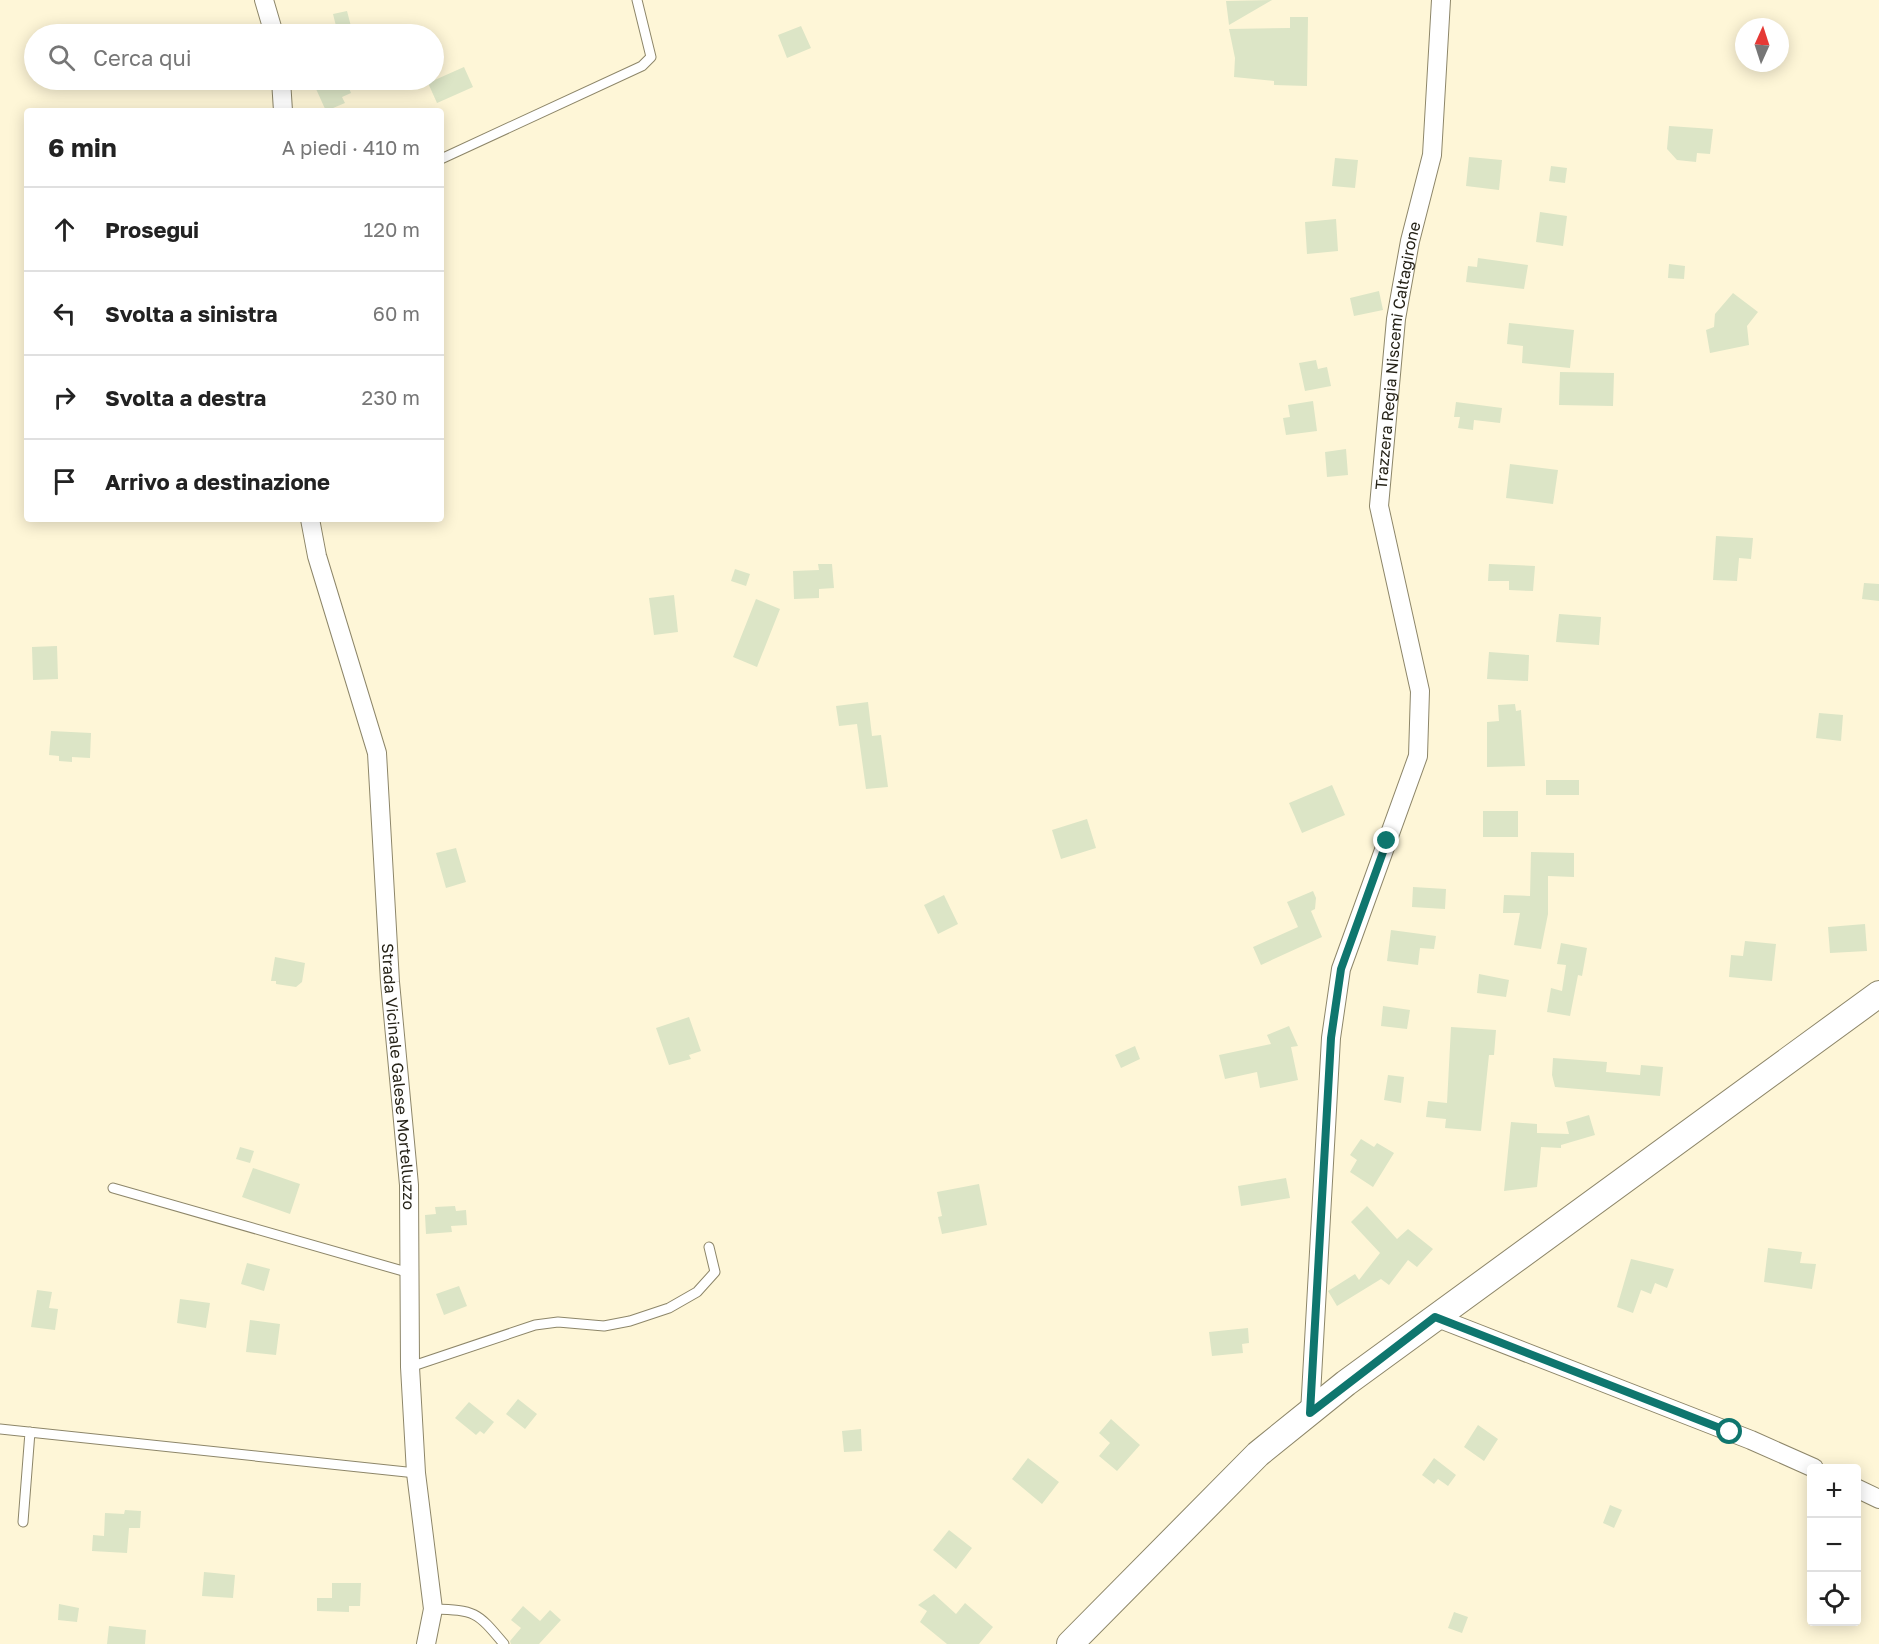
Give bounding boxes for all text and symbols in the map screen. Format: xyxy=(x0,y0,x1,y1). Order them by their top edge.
north arrow xyxy=(1735,18,1789,72)
search box xyxy=(24,24,444,90)
icon: search xyxy=(45,41,78,74)
text: Cerca qui xyxy=(93,44,192,71)
text: 6 min xyxy=(48,132,117,163)
text: A piedi · 410 m xyxy=(282,135,420,159)
icon: ahead xyxy=(48,213,81,246)
text: Prosegui xyxy=(105,216,199,243)
text: 120 m xyxy=(364,217,420,241)
street label: Trazzera Regia Niscemi Caltagirone xyxy=(1371,219,1425,490)
icon: left xyxy=(48,297,81,330)
text: Svolta a sinistra xyxy=(105,300,277,327)
text: 60 m xyxy=(373,301,420,325)
icon: right xyxy=(48,381,81,414)
text: Svolta a destra xyxy=(105,384,266,411)
text: 230 m xyxy=(362,385,420,409)
icon: arrive xyxy=(48,465,81,498)
text: Arrivo a destinazione xyxy=(105,468,330,495)
route end xyxy=(1373,827,1399,853)
street label: Strada Vicinale Galese Mortelluzzo xyxy=(378,943,419,1210)
route start xyxy=(1716,1418,1742,1444)
map controls xyxy=(1807,1464,1861,1626)
button: + xyxy=(1807,1464,1861,1518)
button: − xyxy=(1807,1518,1861,1572)
button: locate xyxy=(1807,1572,1861,1626)

